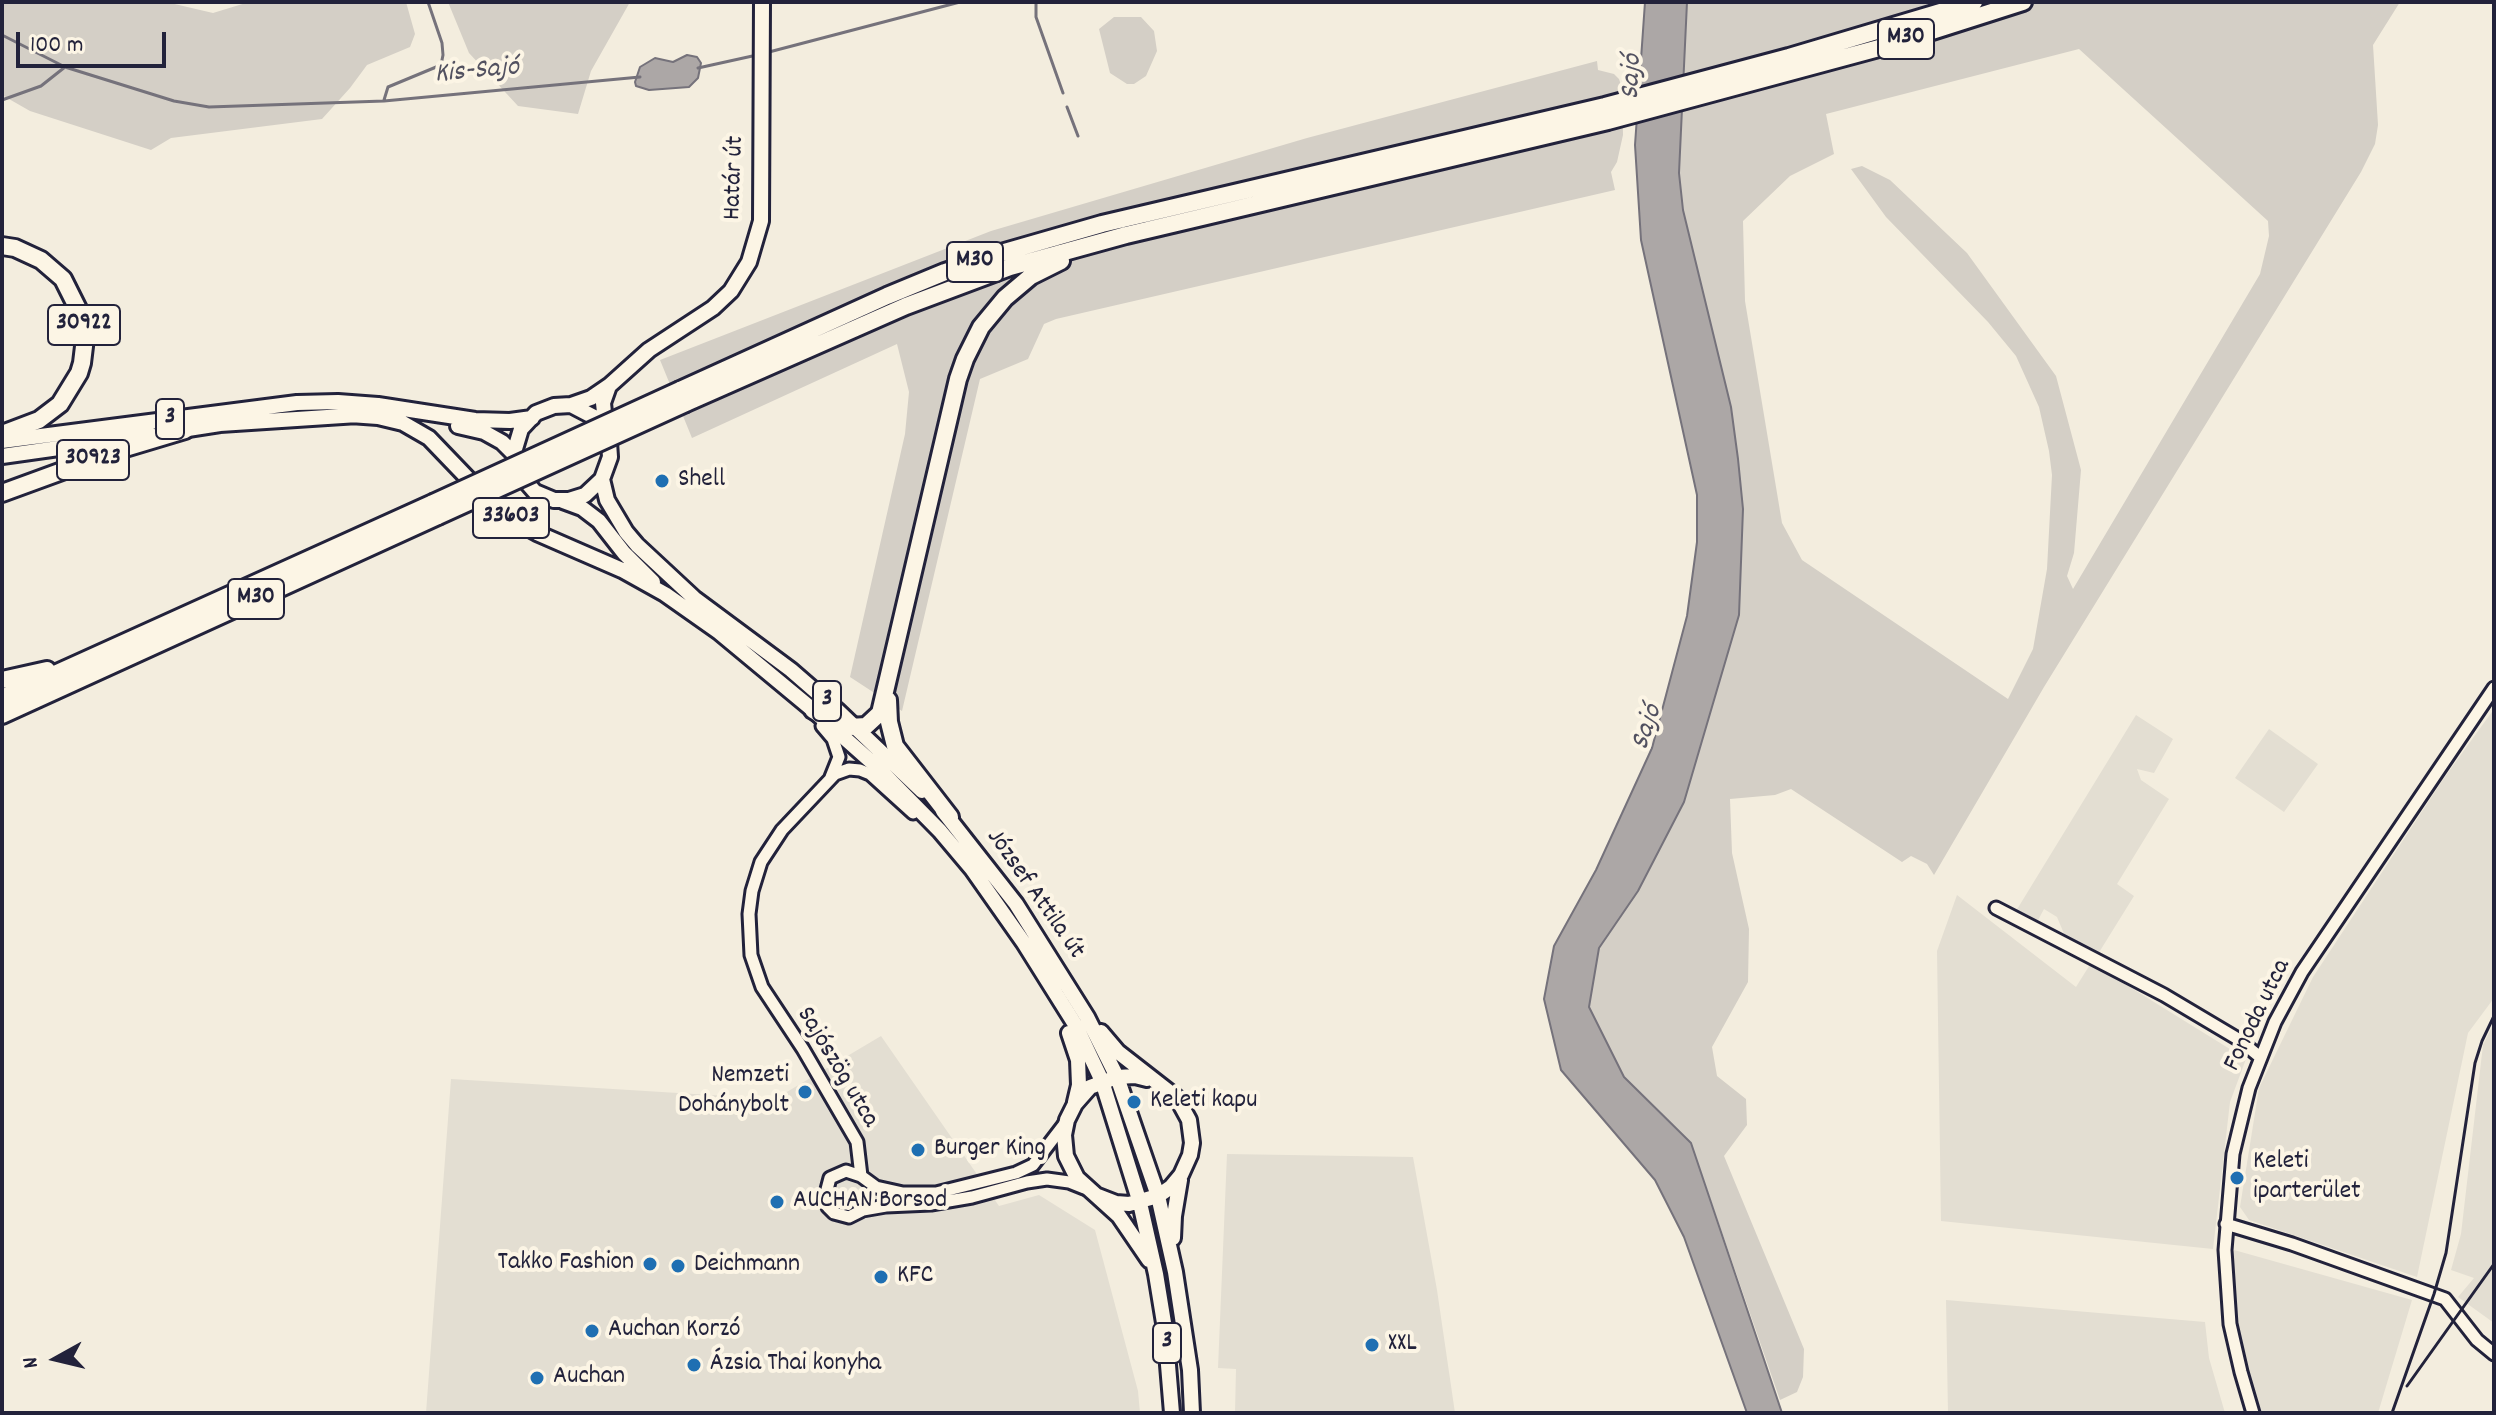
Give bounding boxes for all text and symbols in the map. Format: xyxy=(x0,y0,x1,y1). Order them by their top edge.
scale bar xyxy=(20,16,170,66)
road number: M30 xyxy=(1878,19,1934,59)
text: 100 m xyxy=(30,29,83,63)
water label: Kis-Sajó xyxy=(433,53,521,93)
water label: Sajó xyxy=(1616,54,1652,100)
street label: Határ út xyxy=(719,135,753,221)
road number: M30 xyxy=(947,242,1003,282)
road number: 30922 xyxy=(48,305,120,345)
road number: 3 xyxy=(156,399,184,439)
road number: 30923 xyxy=(57,440,129,480)
place label: Shell xyxy=(678,465,725,497)
marker: Shell xyxy=(653,472,671,490)
road number: 33603 xyxy=(473,498,549,538)
road number: M30 xyxy=(228,579,284,619)
road number: 3 xyxy=(813,681,841,721)
water label: Sajó xyxy=(1626,701,1672,755)
street label: József Attila út xyxy=(978,824,1090,966)
street label: Fonoda utca xyxy=(2219,955,2299,1077)
street label: Sajószög utca xyxy=(788,1002,884,1134)
place label: Nemzeti Dohánybolt xyxy=(678,1061,789,1122)
marker: Nemzeti Dohánybolt xyxy=(796,1083,814,1101)
place label: Keleti kapu xyxy=(1150,1086,1257,1118)
marker: Keleti kapu xyxy=(1125,1093,1143,1111)
place label: Burger King xyxy=(934,1134,1046,1166)
marker: Burger King xyxy=(909,1141,927,1159)
place label: Keleti iparterület xyxy=(2253,1147,2361,1208)
marker: Keleti iparterület xyxy=(2228,1169,2246,1187)
place label: AUCHAN Borsod xyxy=(793,1186,947,1218)
marker: AUCHAN Borsod xyxy=(768,1193,786,1211)
place label: Takko Fashion xyxy=(498,1248,634,1280)
place label: Deichmann xyxy=(694,1250,800,1282)
marker: Takko Fashion xyxy=(641,1255,659,1273)
marker: Deichmann xyxy=(669,1257,687,1275)
place label: KFC xyxy=(897,1261,933,1293)
marker: KFC xyxy=(872,1268,890,1286)
place label: Auchan Korzó xyxy=(608,1315,741,1347)
north arrow xyxy=(16,1319,96,1399)
marker: Auchan Korzó xyxy=(583,1322,601,1340)
road number: 3 xyxy=(1153,1323,1181,1363)
place label: XXL xyxy=(1388,1329,1417,1361)
marker: XXL xyxy=(1363,1336,1381,1354)
place label: Ázsia Thai konyha xyxy=(710,1349,881,1381)
text: N xyxy=(16,1355,48,1370)
marker: Ázsia Thai konyha xyxy=(685,1356,703,1374)
place label: Auchan xyxy=(553,1362,625,1394)
marker: Auchan xyxy=(528,1369,546,1387)

